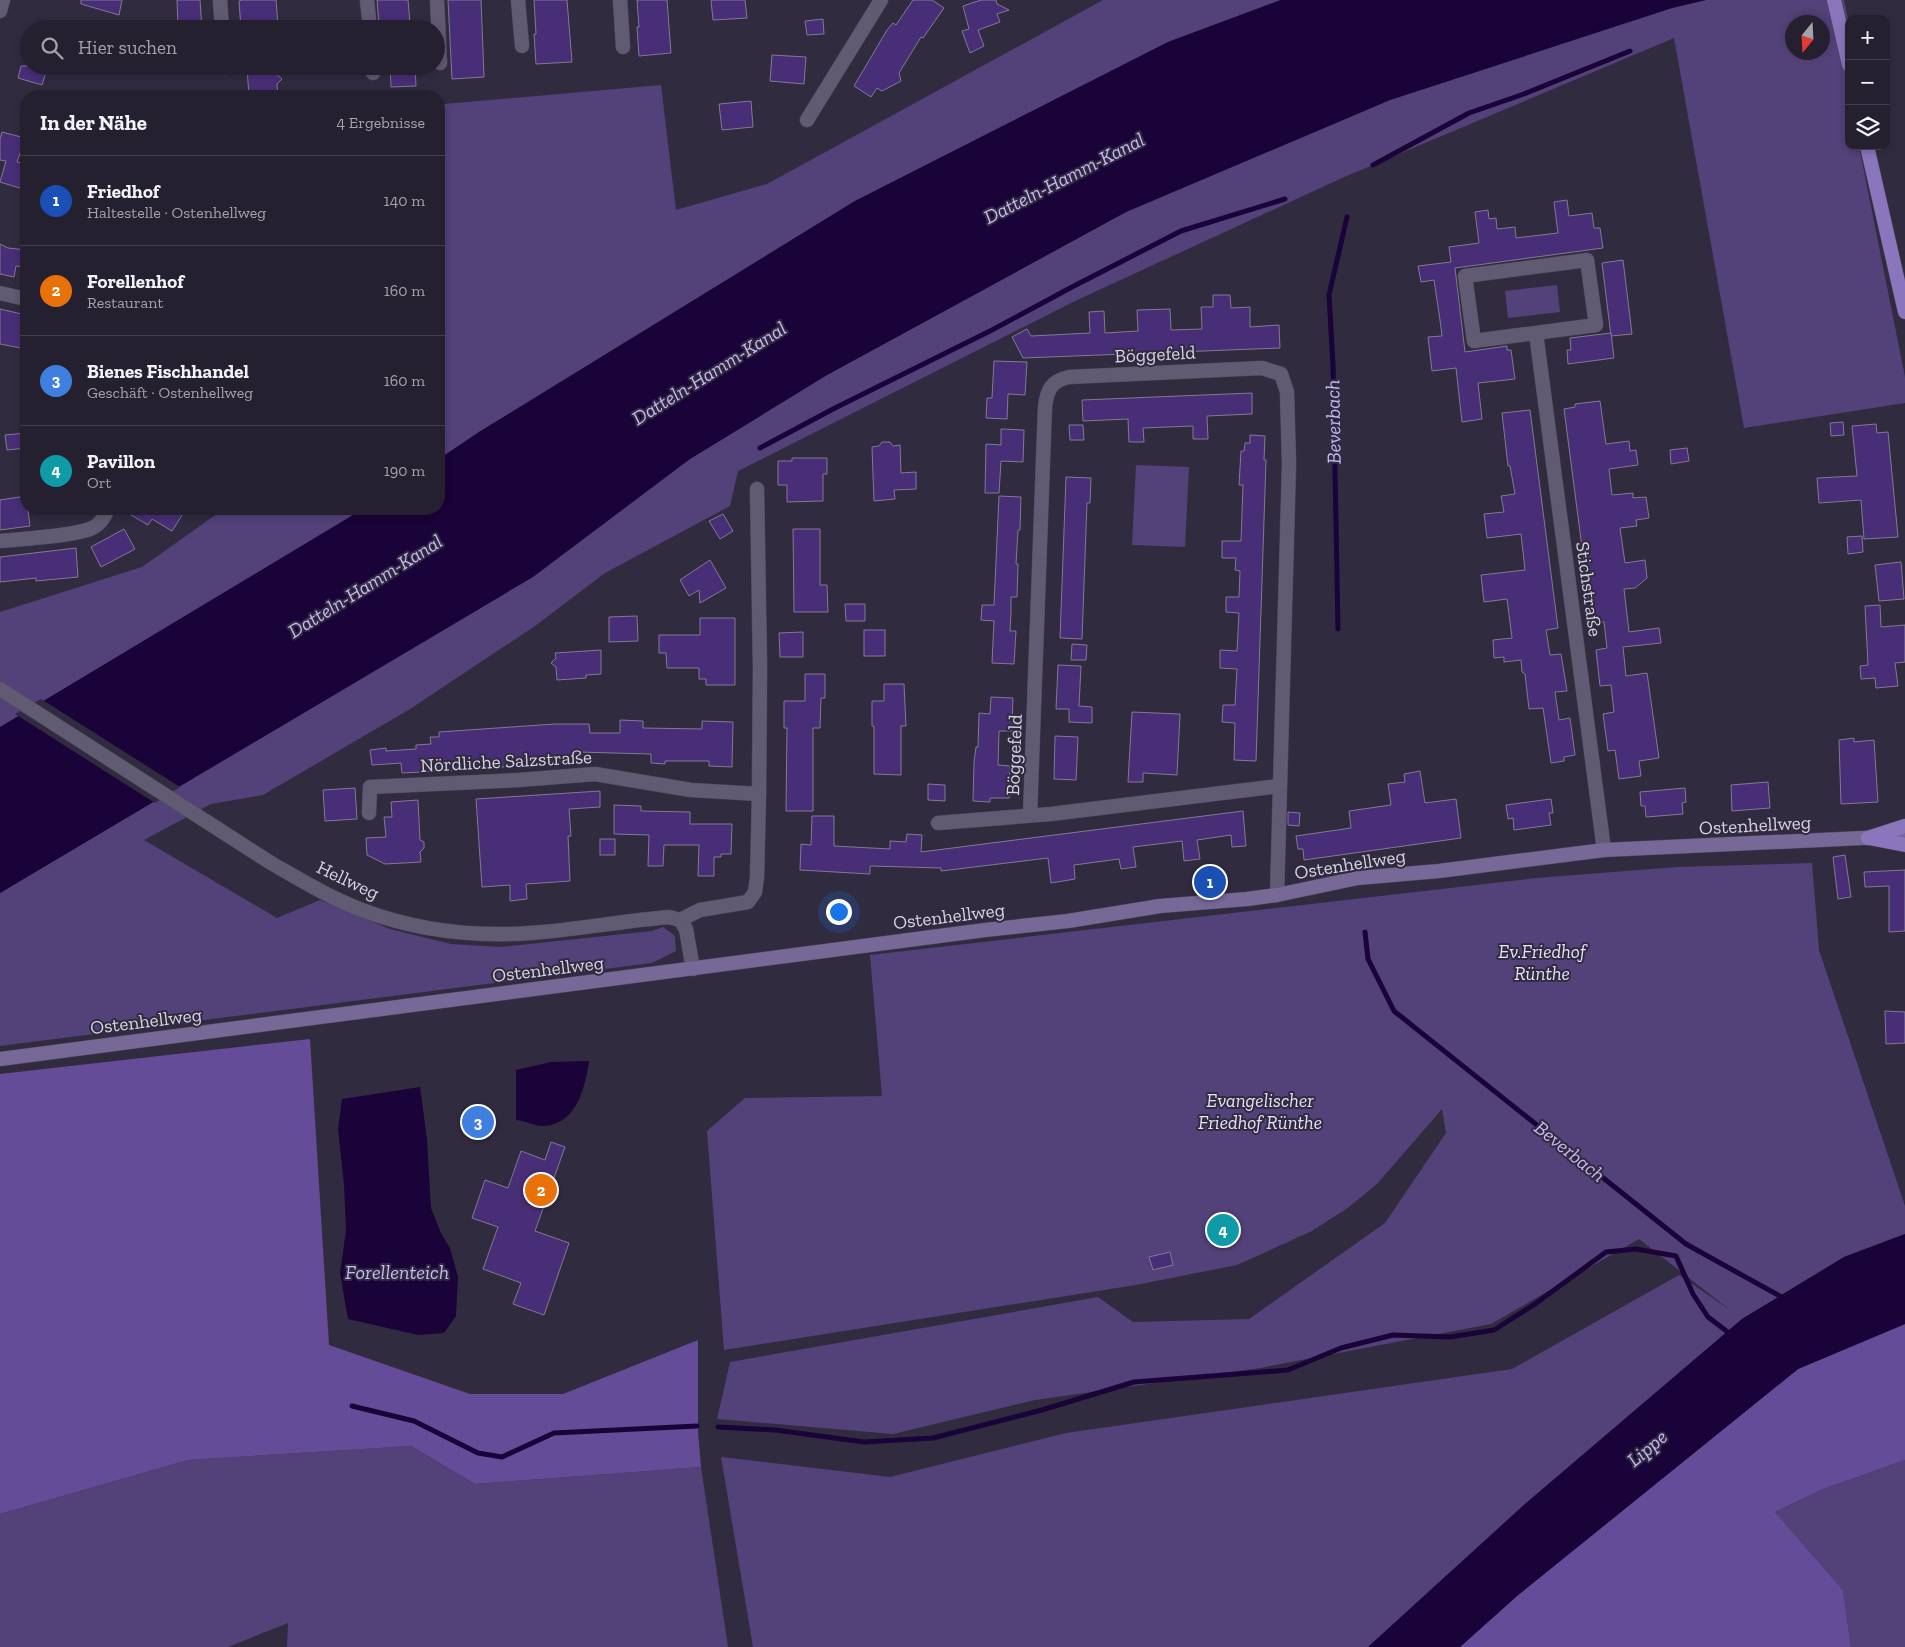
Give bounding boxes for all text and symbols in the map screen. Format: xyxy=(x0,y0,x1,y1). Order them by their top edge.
north arrow xyxy=(1785,15,1830,60)
map controls xyxy=(1845,15,1890,150)
button: + xyxy=(1845,15,1890,60)
search box xyxy=(20,20,445,75)
icon: search xyxy=(38,34,66,62)
text: Hier suchen xyxy=(78,36,177,59)
button: − xyxy=(1845,60,1890,105)
button: layers xyxy=(1845,105,1890,150)
text: In der Nähe xyxy=(40,110,147,135)
text: 4 Ergebnisse xyxy=(337,113,425,132)
water label: Datteln-Hamm-Kanal xyxy=(980,127,1148,229)
text: Friedhof xyxy=(87,180,159,203)
text: 1 xyxy=(53,191,59,210)
text: 140 m xyxy=(384,191,425,210)
text: Haltestelle · Ostenhellweg xyxy=(87,203,266,222)
text: Forellenhof xyxy=(87,270,184,293)
text: 2 xyxy=(52,281,60,300)
text: 160 m xyxy=(384,281,425,300)
text: Restaurant xyxy=(87,293,163,312)
water label: Datteln-Hamm-Kanal xyxy=(628,316,790,430)
street label: Böggefeld xyxy=(1114,340,1197,368)
text: Bienes Fischhandel xyxy=(87,360,249,383)
text: 3 xyxy=(52,371,60,390)
text: 160 m xyxy=(384,371,425,390)
water label: Beverbach xyxy=(1320,380,1346,464)
text: Geschäft · Ostenhellweg xyxy=(87,383,253,402)
text: Pavillon xyxy=(87,450,155,473)
text: 4 xyxy=(51,461,61,480)
text: 190 m xyxy=(384,461,425,480)
text: Ort xyxy=(87,473,111,492)
water label: Datteln-Hamm-Kanal xyxy=(284,529,446,643)
street label: Stichstraße xyxy=(1571,540,1607,638)
street label: Böggefeld xyxy=(1001,713,1027,796)
street label: Nördliche Salzstraße xyxy=(420,745,592,777)
street label: Ostenhellweg xyxy=(1698,811,1812,839)
street label: Ostenhellweg xyxy=(1293,844,1408,884)
street label: Hellweg xyxy=(313,856,383,905)
pin: 1 xyxy=(1194,863,1226,901)
street label: Ostenhellweg xyxy=(892,898,1007,934)
your location xyxy=(826,899,852,925)
park label: Ev.Friedhof Rünthe xyxy=(1498,940,1588,985)
street label: Ostenhellweg xyxy=(491,951,606,987)
street label: Ostenhellweg xyxy=(89,1003,204,1039)
park label: Evangelischer Friedhof Rünthe xyxy=(1198,1089,1322,1134)
pin: 3 xyxy=(462,1103,494,1141)
water label: Beverbach xyxy=(1530,1115,1610,1187)
pin: 2 xyxy=(525,1171,557,1209)
pin: 4 xyxy=(1207,1211,1239,1249)
water label: Forellenteich xyxy=(345,1260,449,1284)
water label: Lippe xyxy=(1622,1424,1672,1472)

